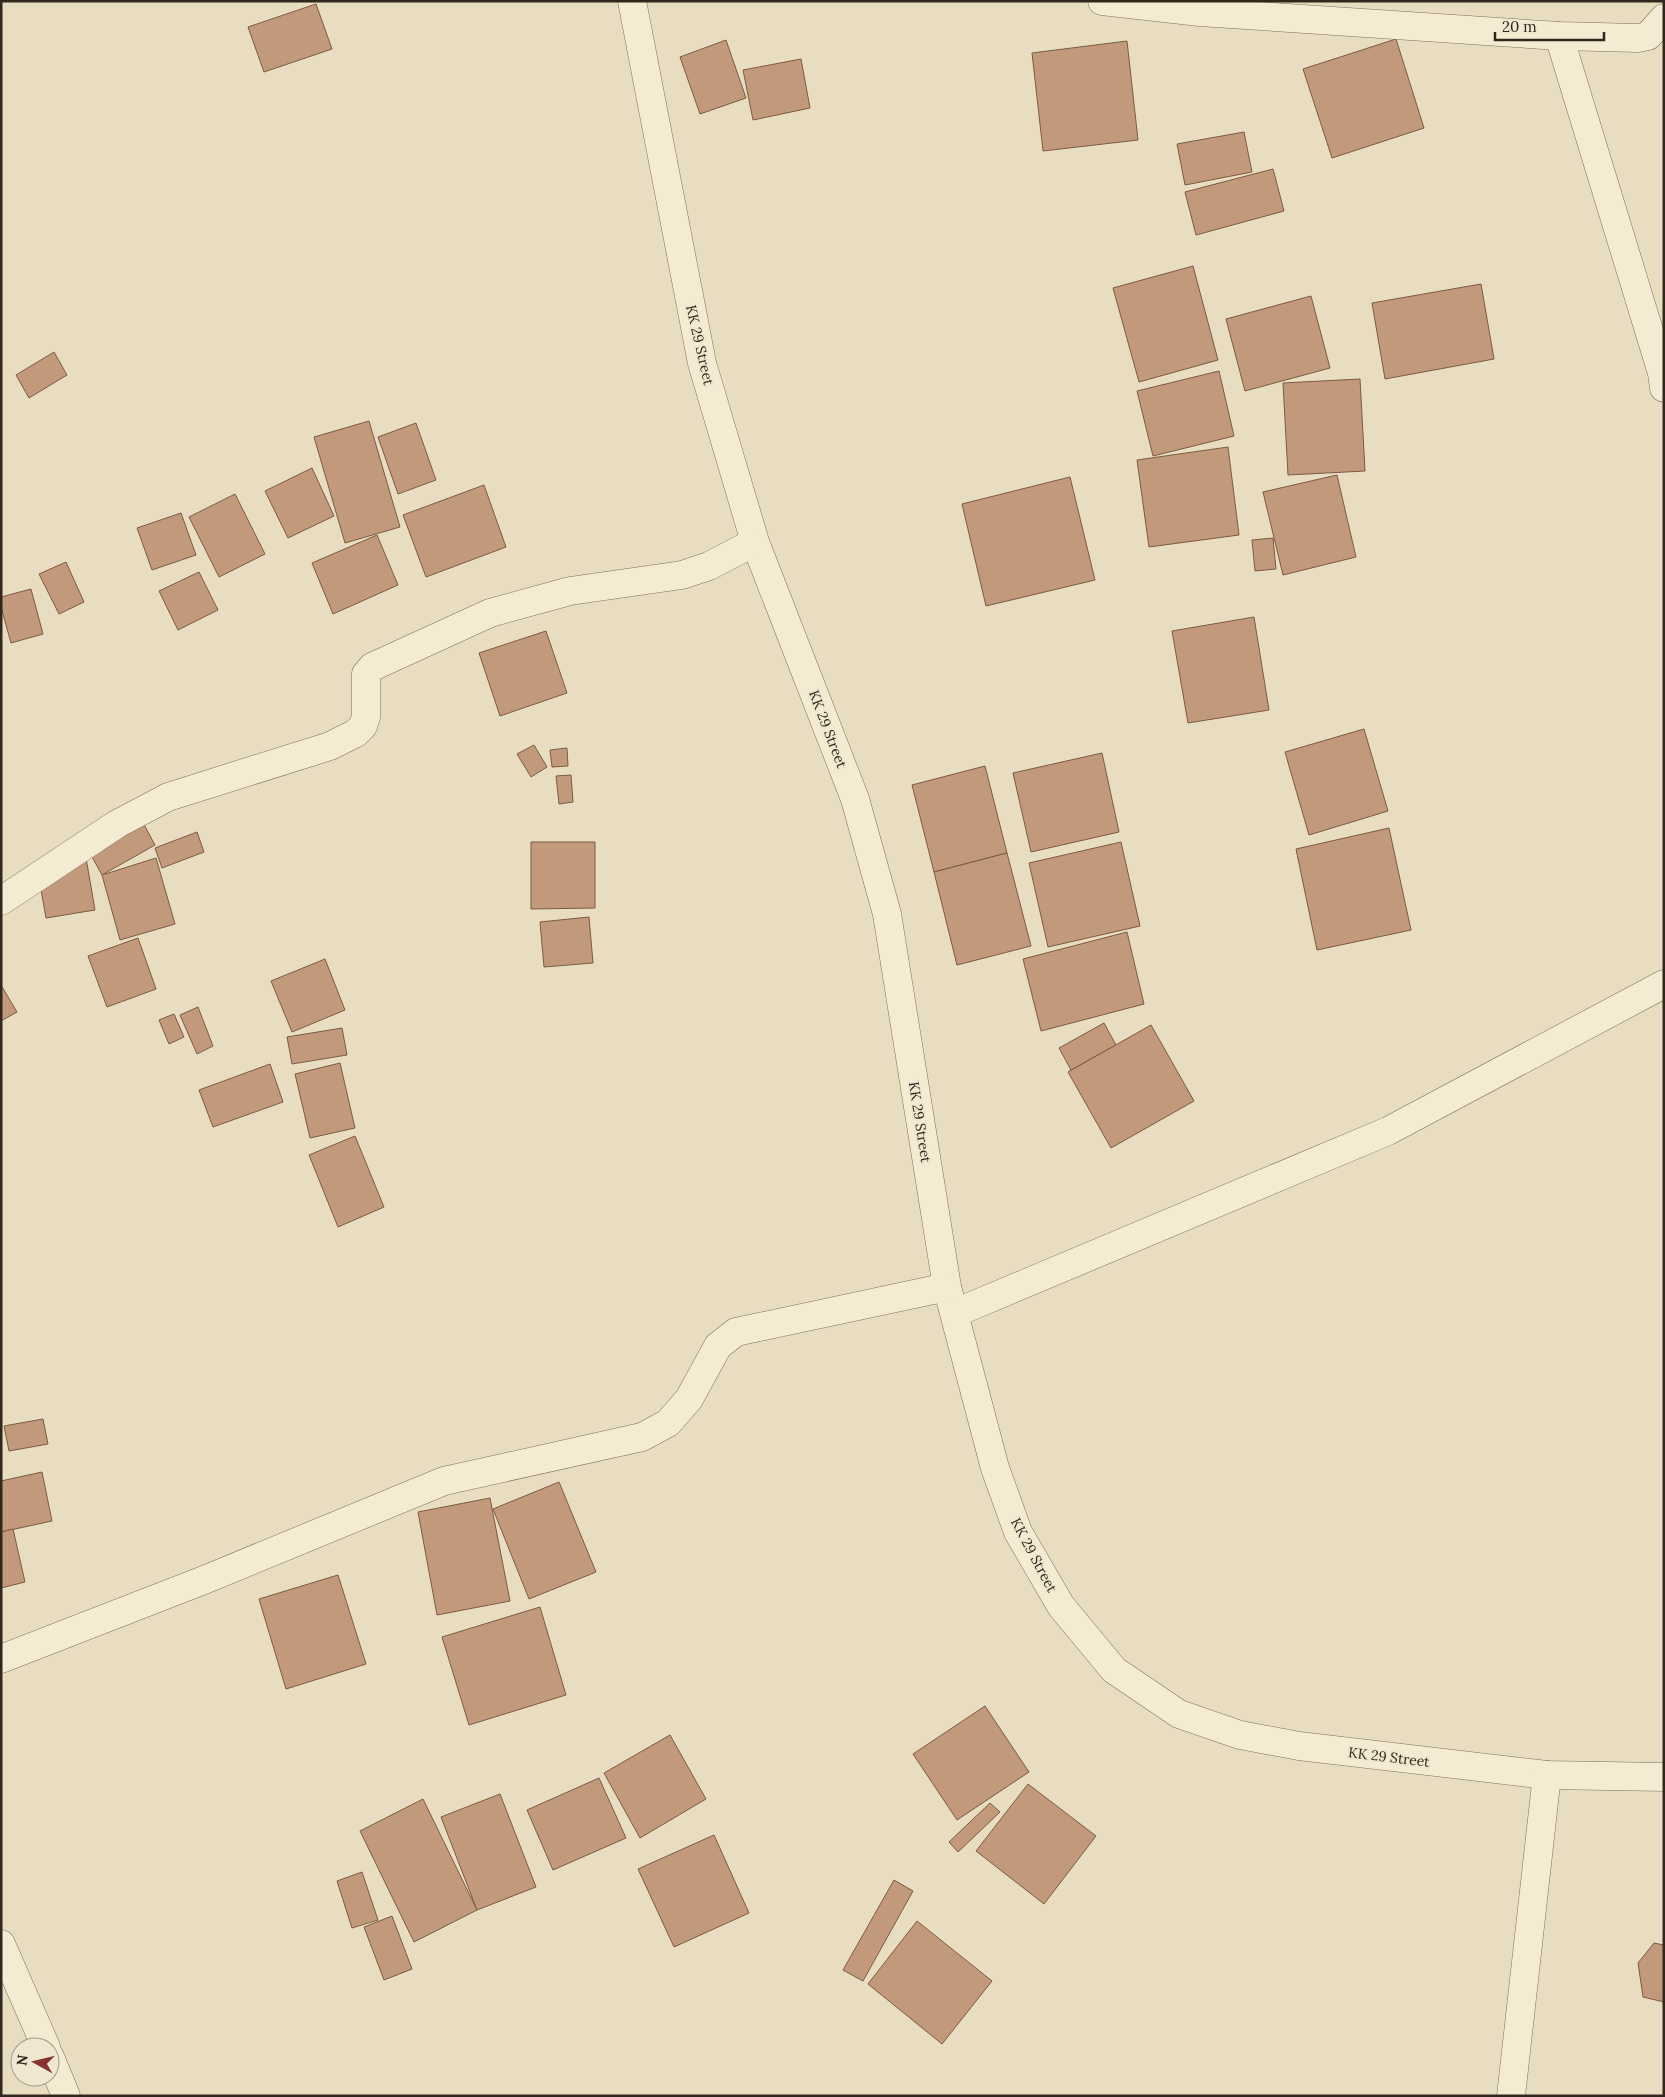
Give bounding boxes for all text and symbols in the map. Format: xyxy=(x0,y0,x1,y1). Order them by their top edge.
scale bar xyxy=(1495,10,1604,42)
text: 20 m xyxy=(1502,17,1537,36)
street label: KK 29 Street xyxy=(682,303,718,387)
street label: KK 29 Street xyxy=(805,688,851,771)
street label: KK 29 Street xyxy=(905,1080,935,1164)
street label: KK 29 Street xyxy=(1007,1515,1061,1596)
street label: KK 29 Street xyxy=(1347,1743,1431,1771)
north arrow xyxy=(10,2037,60,2087)
text: N xyxy=(12,2053,32,2067)

